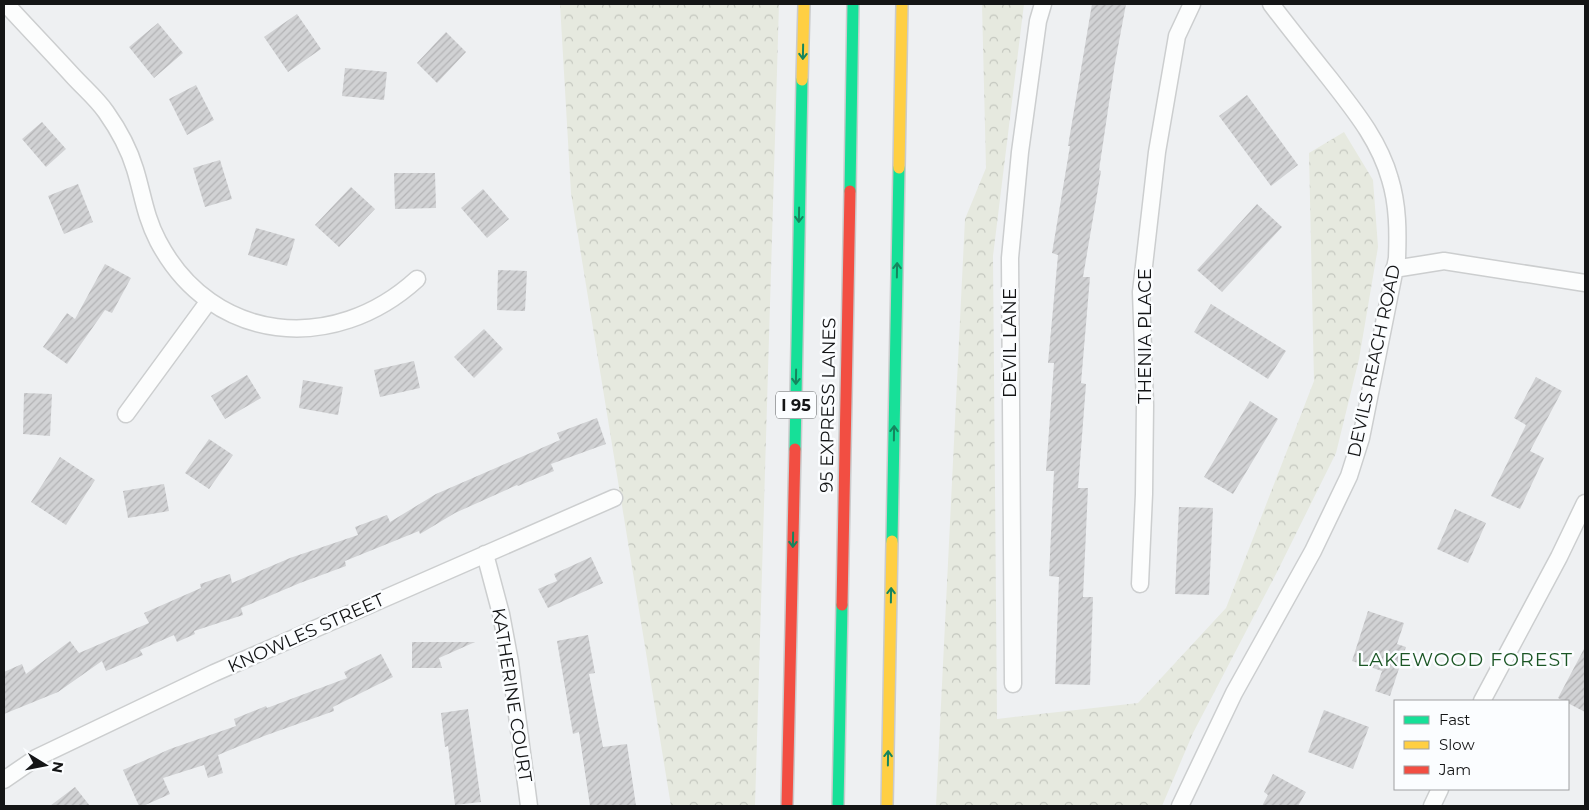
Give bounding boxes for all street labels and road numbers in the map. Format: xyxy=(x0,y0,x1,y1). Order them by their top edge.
street label: DEVILS REACH ROAD xyxy=(1343,263,1405,459)
street label: THENIA PLACE xyxy=(1134,268,1156,404)
street label: DEVIL LANE xyxy=(999,288,1021,398)
street label: 95 EXPRESS LANES xyxy=(815,317,841,493)
road number: I 95 xyxy=(776,392,816,418)
street label: KNOWLES STREET xyxy=(224,588,388,677)
street label: KATHERINE COURT xyxy=(487,606,537,784)

